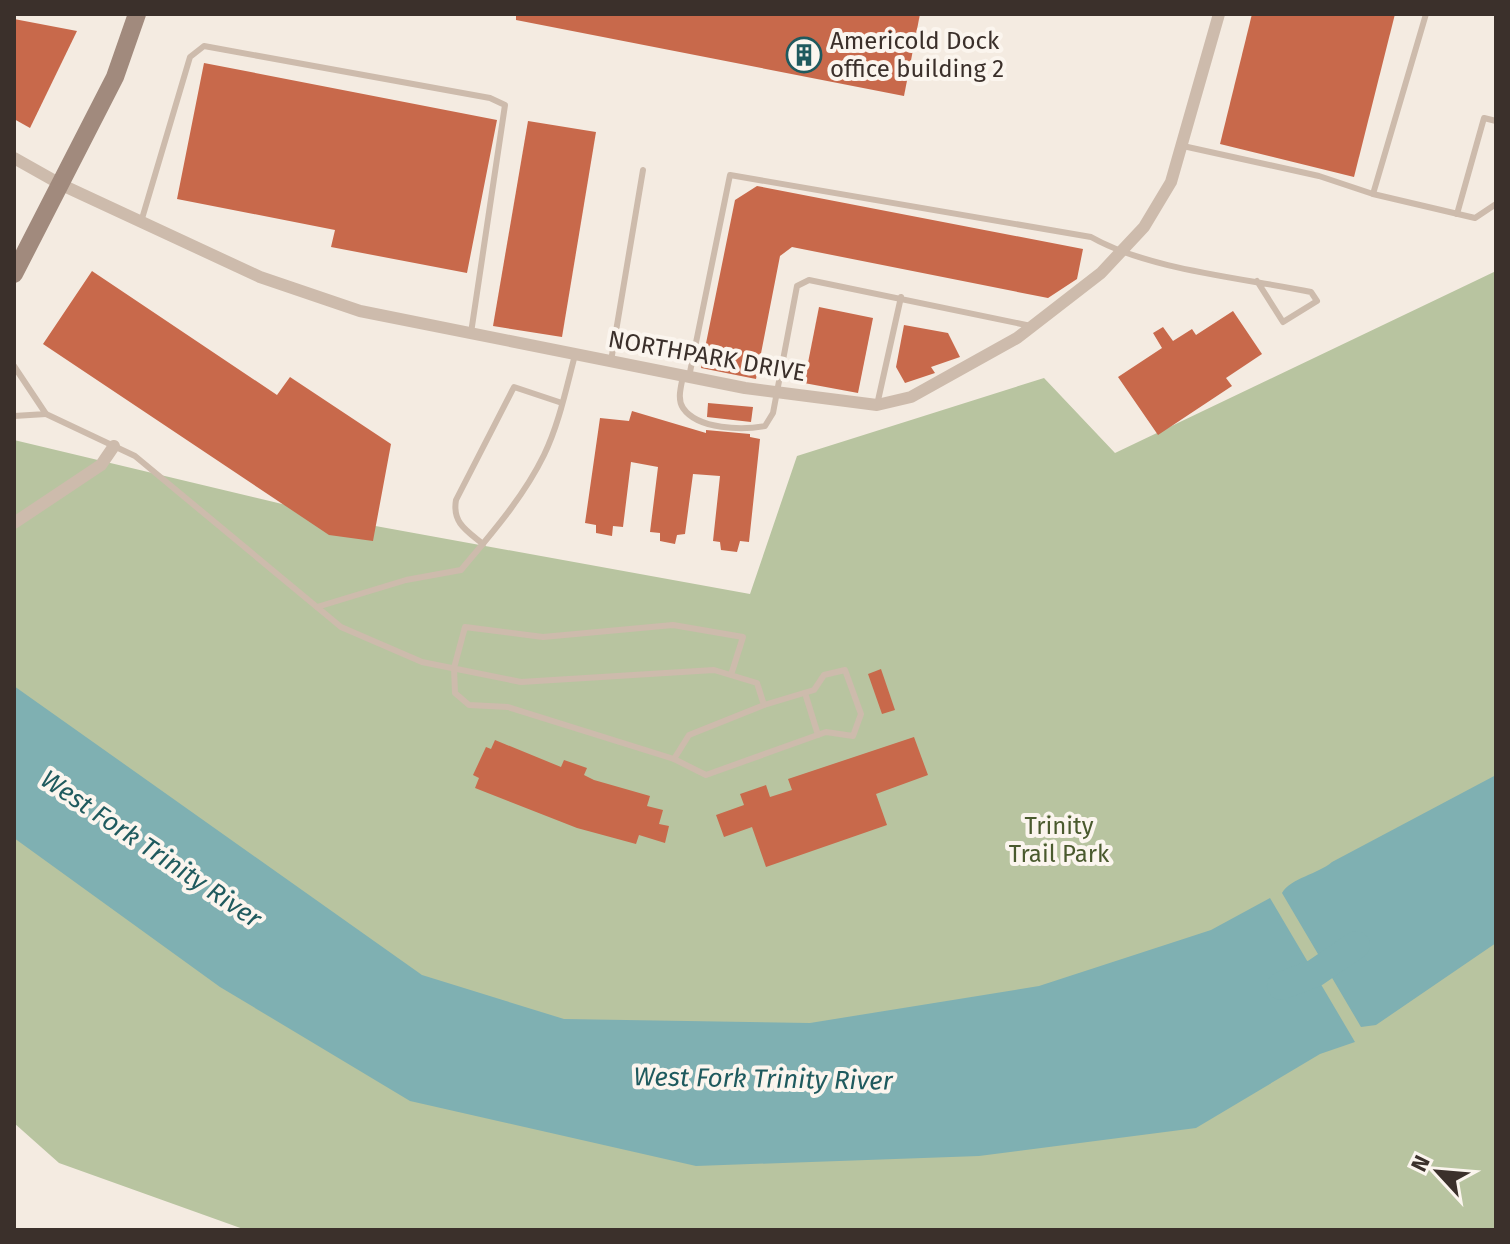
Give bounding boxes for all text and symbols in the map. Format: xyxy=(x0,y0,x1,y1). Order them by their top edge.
place label: Americold Dock office building 2 xyxy=(830,27,1004,83)
building icon: Americold Dock office building 2 xyxy=(785,36,823,74)
street label: NORTHPARK DRIVE xyxy=(606,325,808,387)
water label: West Fork Trinity River xyxy=(35,764,268,935)
park label: Trinity Trail Park xyxy=(1009,812,1110,868)
water label: West Fork Trinity River xyxy=(633,1061,894,1097)
north arrow xyxy=(1398,1132,1478,1212)
text: N xyxy=(1405,1151,1436,1176)

